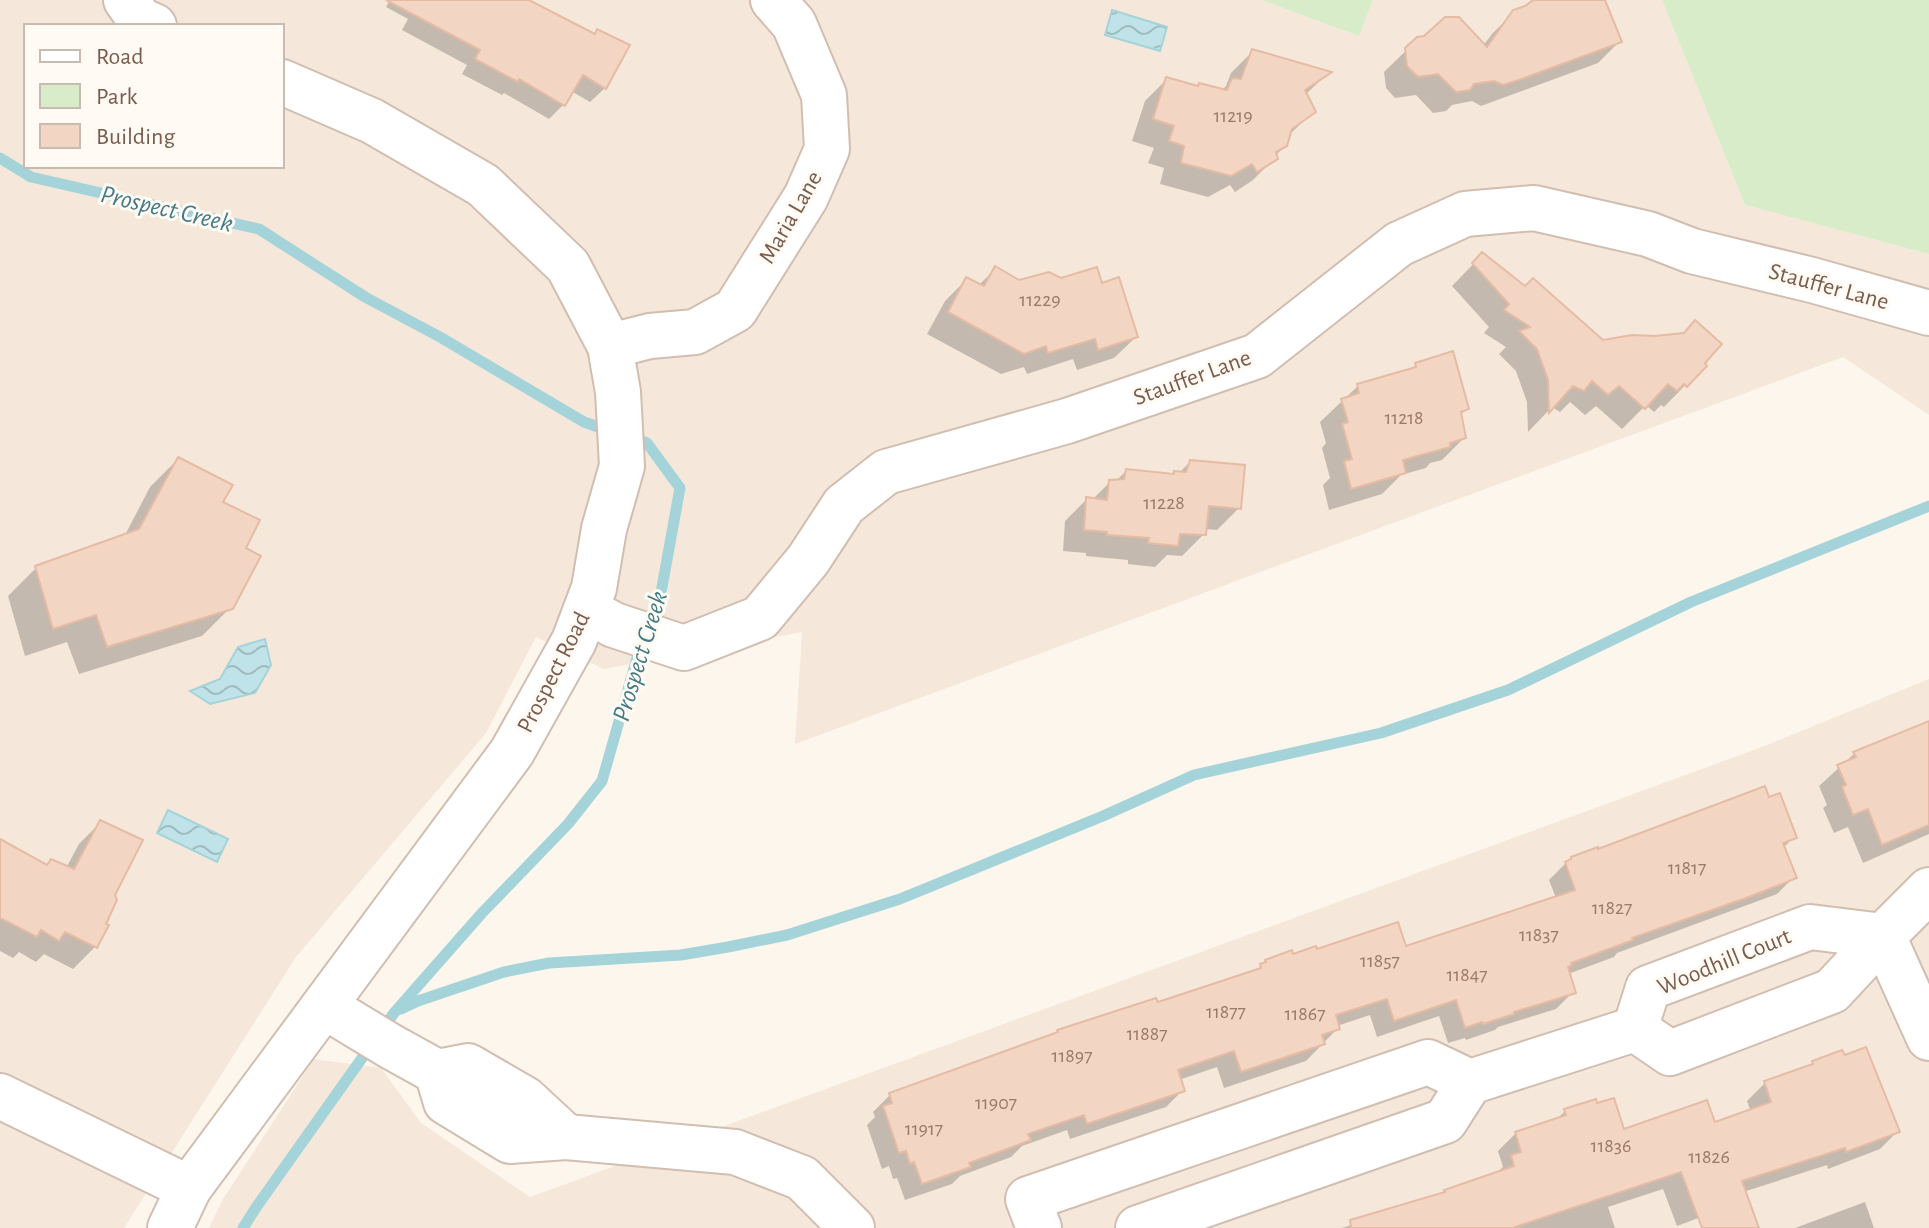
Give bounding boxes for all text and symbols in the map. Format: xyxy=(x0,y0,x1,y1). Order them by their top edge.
legend xyxy=(24,24,284,168)
text: Road xyxy=(96,45,144,69)
text: Park xyxy=(96,85,137,109)
house number: 11219 xyxy=(1213,106,1253,126)
text: Building xyxy=(96,125,175,149)
street label: Maria Lane xyxy=(755,167,827,268)
water label: Prospect Creek xyxy=(98,181,235,237)
street label: Stauffer Lane xyxy=(1766,259,1891,315)
house number: 11229 xyxy=(1019,290,1061,310)
street label: Stauffer Lane xyxy=(1130,346,1254,410)
house number: 11218 xyxy=(1384,408,1424,428)
house number: 11228 xyxy=(1143,493,1185,513)
water label: Prospect Creek xyxy=(608,588,672,725)
street label: Prospect Road xyxy=(513,608,595,737)
house number: 11817 xyxy=(1668,858,1706,878)
house number: 11827 xyxy=(1592,898,1632,918)
street label: Woodhill Court xyxy=(1654,924,1795,1000)
house number: 11837 xyxy=(1519,925,1559,945)
house number: 11857 xyxy=(1360,951,1400,971)
house number: 11847 xyxy=(1446,965,1488,985)
house number: 11877 xyxy=(1206,1002,1246,1022)
house number: 11867 xyxy=(1285,1004,1325,1024)
house number: 11887 xyxy=(1126,1024,1168,1044)
house number: 11897 xyxy=(1052,1046,1092,1066)
house number: 11907 xyxy=(975,1093,1017,1113)
house number: 11917 xyxy=(905,1119,943,1139)
house number: 11836 xyxy=(1591,1136,1631,1156)
house number: 11826 xyxy=(1688,1147,1730,1167)

